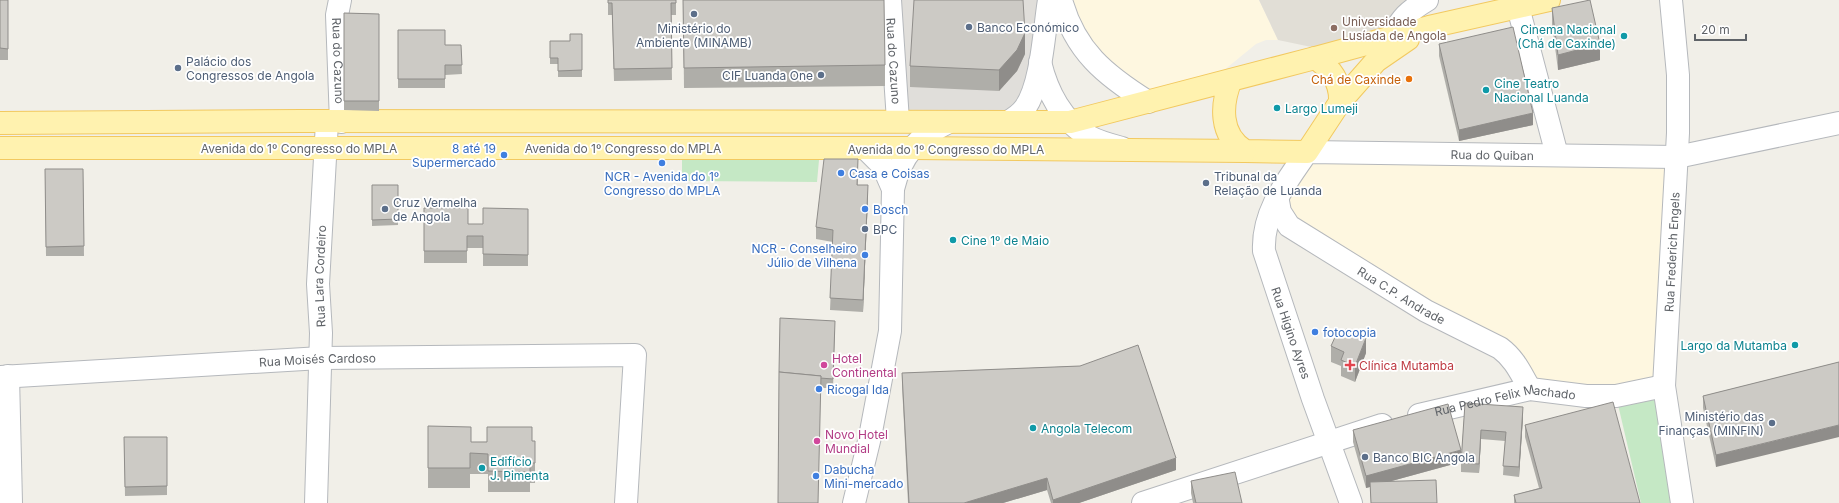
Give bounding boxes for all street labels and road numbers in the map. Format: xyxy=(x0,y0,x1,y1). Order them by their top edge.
street label: Rua do Cazuno xyxy=(330,17,348,104)
street label: Rua do Cazuno xyxy=(884,17,904,105)
street label: Avenida do 1º Congresso do MPLA xyxy=(201,141,397,156)
street label: Avenida do 1º Congresso do MPLA xyxy=(525,141,721,156)
street label: Avenida do 1º Congresso do MPLA xyxy=(848,142,1044,157)
street label: Rua do Quiban xyxy=(1450,146,1534,163)
street label: Rua Frederich Engels xyxy=(1661,192,1683,312)
street label: Rua Lara Cordeiro xyxy=(310,225,329,328)
street label: Rua C.P. Andrade xyxy=(1355,263,1448,327)
street label: Rua Higino Ayres xyxy=(1268,285,1314,381)
street label: Rua Moisés Cardoso xyxy=(259,350,376,369)
street label: Rua Pedro Felix Machado xyxy=(1433,381,1577,419)

